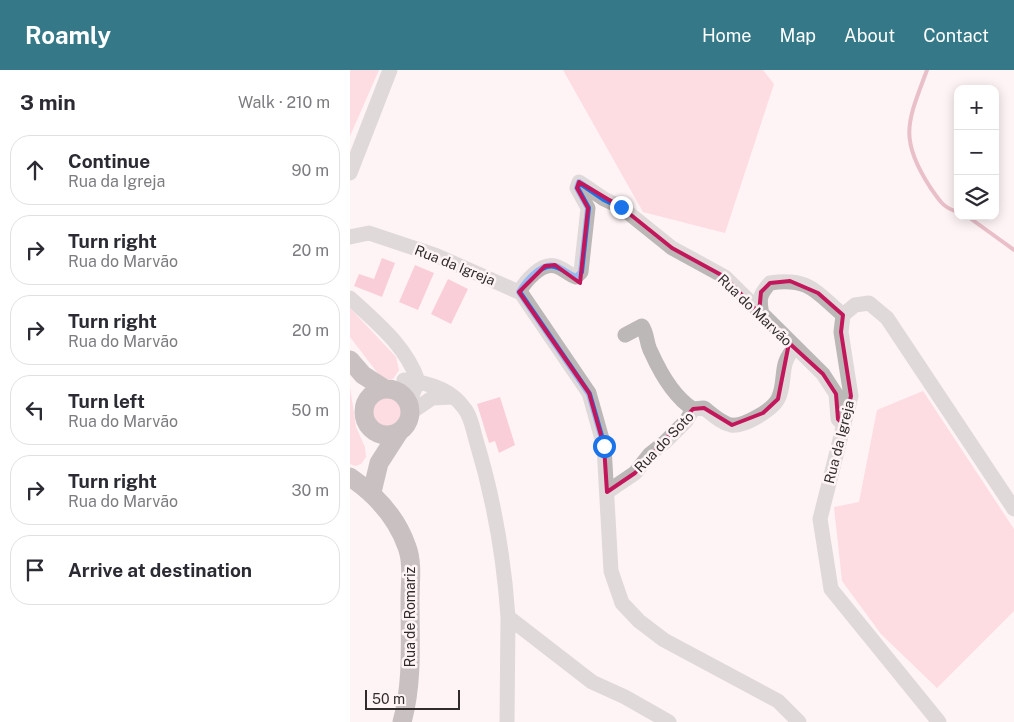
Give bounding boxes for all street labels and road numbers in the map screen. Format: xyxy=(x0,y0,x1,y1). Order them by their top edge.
street label: Rua da Igreja xyxy=(412,242,498,288)
street label: Rua do Marvão xyxy=(715,271,795,349)
street label: Rua da Igreja xyxy=(821,399,857,485)
street label: Rua do Soto xyxy=(631,408,697,476)
street label: Rua de Romariz xyxy=(402,566,418,667)

